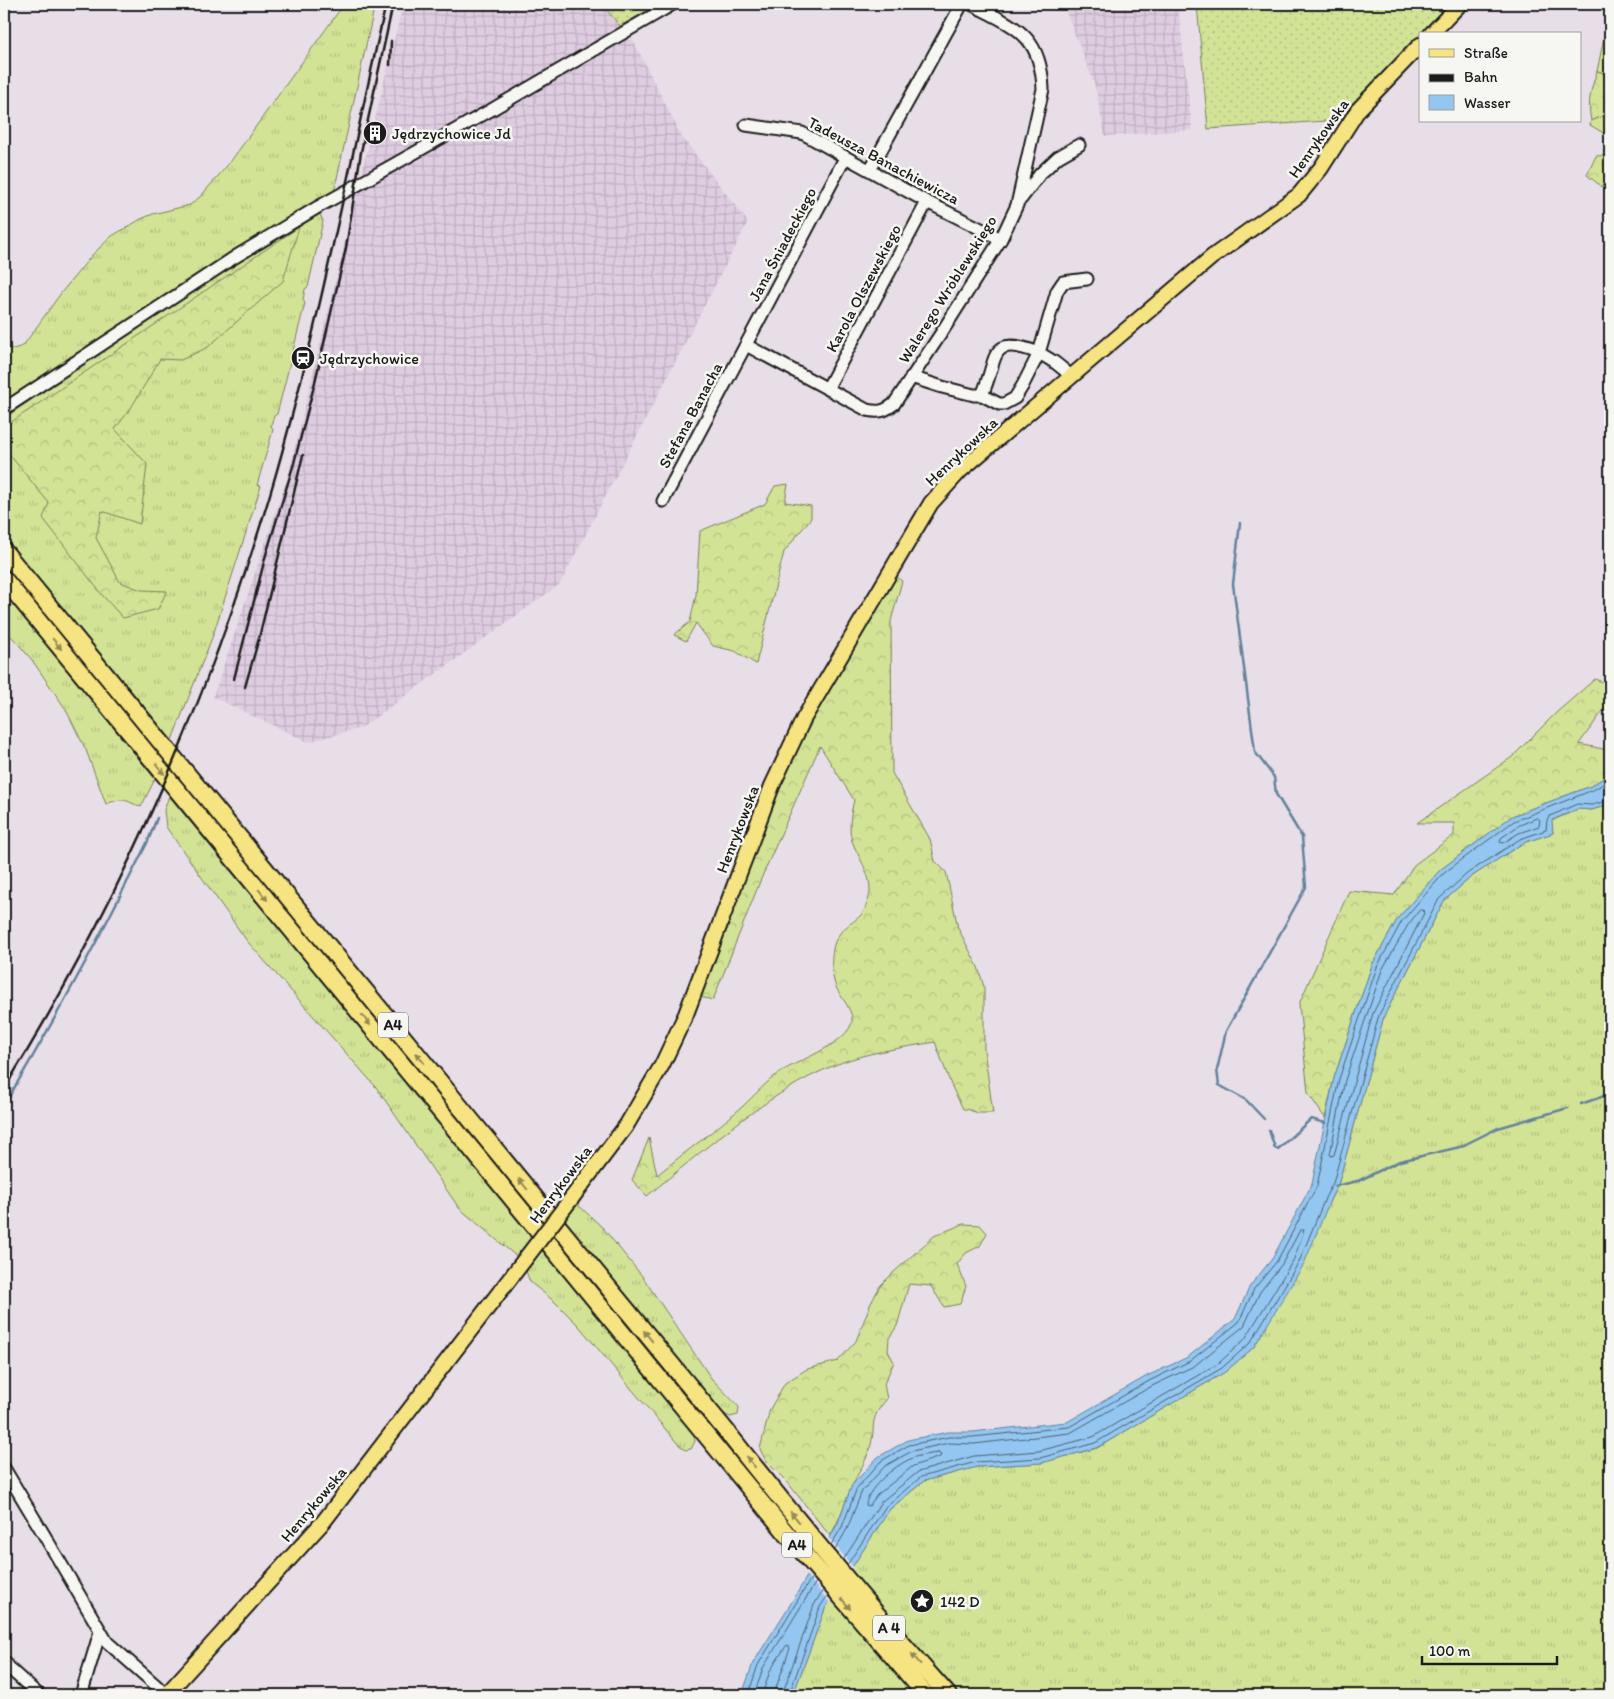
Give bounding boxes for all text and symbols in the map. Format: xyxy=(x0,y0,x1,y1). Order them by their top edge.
legend xyxy=(1419,32,1582,122)
text: Straße xyxy=(1464,44,1508,62)
text: Bahn xyxy=(1464,68,1498,86)
street label: Henrykowska xyxy=(1284,94,1353,182)
text: Wasser xyxy=(1464,94,1511,112)
street label: Tadeusza Banachiewicza xyxy=(805,112,963,209)
building icon: Jędrzychowice Jd xyxy=(362,120,388,146)
place label: Jędrzychowice Jd xyxy=(392,124,511,143)
street label: Jana Śniadeckiego xyxy=(744,184,820,304)
street label: Walerego Wróblewskiego xyxy=(894,212,1001,367)
street label: Karola Olszewskiego xyxy=(822,221,905,355)
station icon: Jędrzychowice xyxy=(290,345,316,371)
place label: Jędrzychowice xyxy=(320,349,419,368)
street label: Stefana Banacha xyxy=(655,358,727,471)
street label: Henrykowska xyxy=(921,412,1002,490)
one-way arrow xyxy=(51,637,63,649)
one-way arrow xyxy=(155,762,166,775)
street label: Henrykowska xyxy=(712,782,763,876)
one-way arrow xyxy=(258,888,269,901)
road number: A4 xyxy=(378,1012,408,1038)
one-way arrow xyxy=(361,1014,372,1027)
one-way arrow xyxy=(415,1052,426,1064)
street label: Henrykowska xyxy=(525,1141,596,1227)
one-way arrow xyxy=(518,1177,529,1190)
one-way arrow xyxy=(643,1330,654,1343)
one-way arrow xyxy=(746,1456,757,1469)
street label: Henrykowska xyxy=(276,1462,351,1546)
one-way arrow xyxy=(789,1510,800,1523)
road number: A4 xyxy=(782,1532,812,1558)
place icon: 142 D xyxy=(909,1588,935,1614)
place label: 142 D xyxy=(940,1592,980,1611)
one-way arrow xyxy=(841,1597,852,1610)
road number: A 4 xyxy=(873,1616,905,1640)
scale bar xyxy=(1422,1634,1556,1666)
text: 100 m xyxy=(1429,1642,1471,1660)
one-way arrow xyxy=(910,1652,921,1665)

